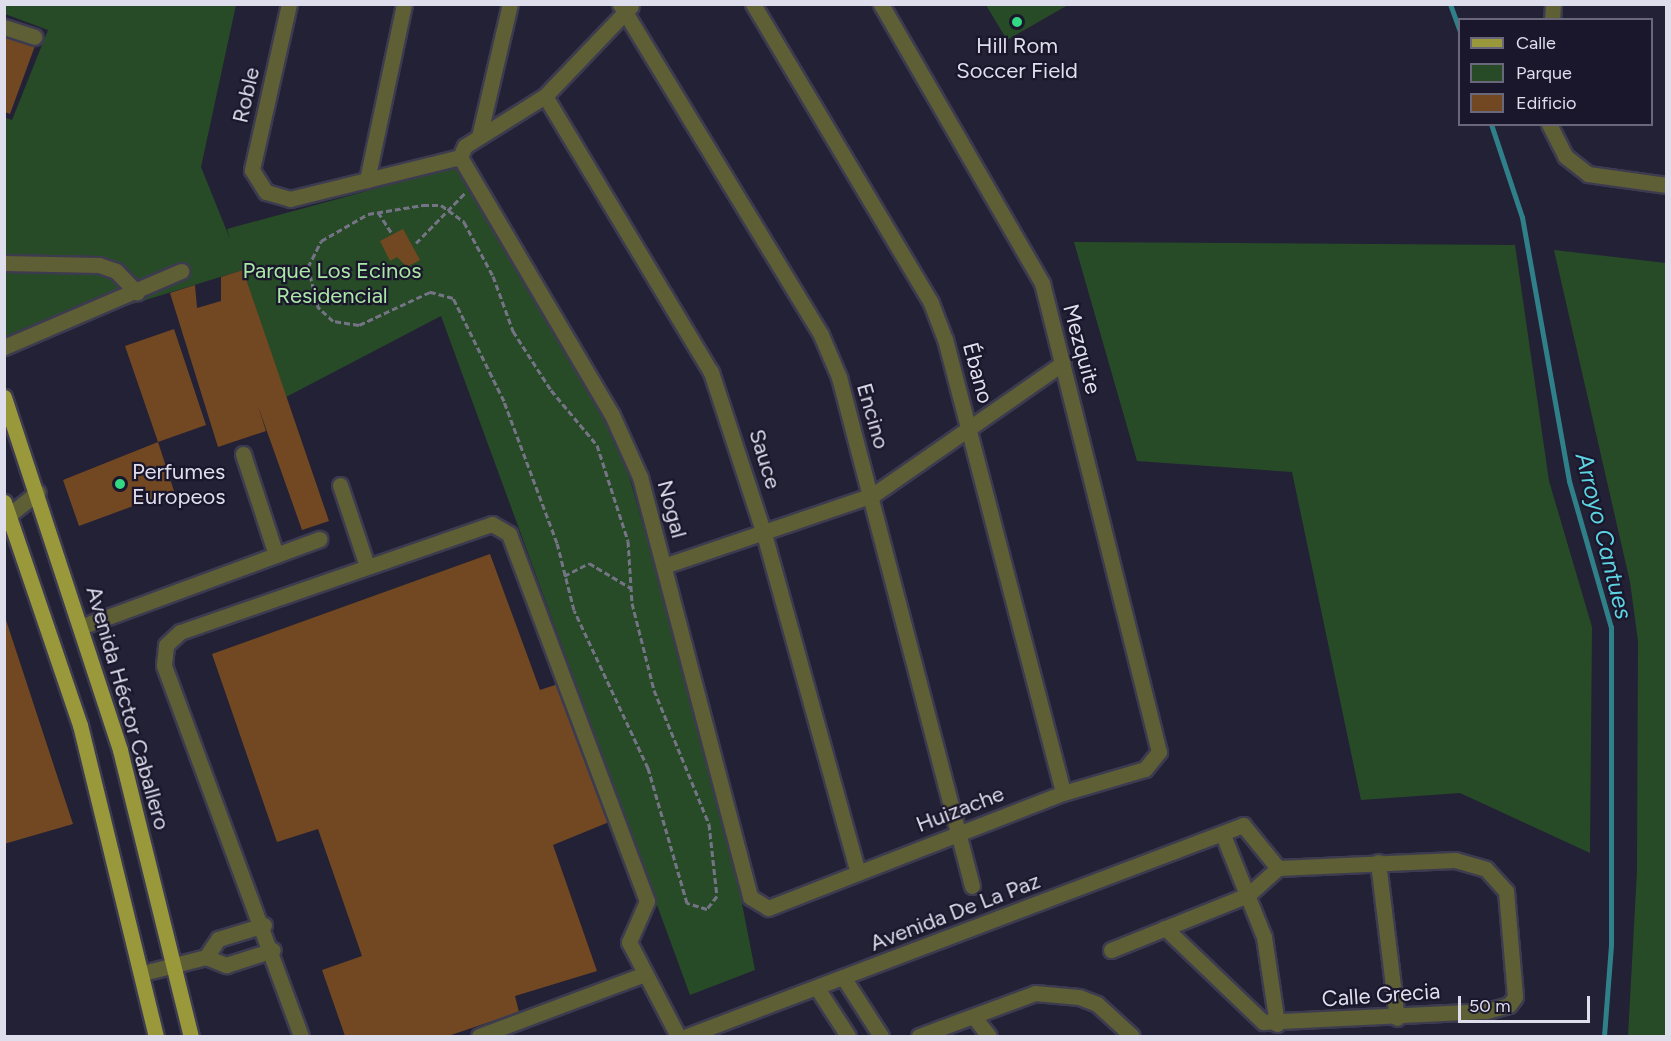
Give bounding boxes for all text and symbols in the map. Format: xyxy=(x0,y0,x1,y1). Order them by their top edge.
marker: Hill Rom Soccer Field xyxy=(1010,15,1024,29)
legend xyxy=(1458,18,1653,126)
place label: Hill Rom Soccer Field xyxy=(956,32,1078,84)
text: Calle xyxy=(1516,32,1556,54)
text: Parque xyxy=(1516,62,1572,84)
street label: Roble xyxy=(227,65,265,125)
text: Edificio xyxy=(1516,92,1577,114)
park label: Parque Los Ecinos Residencial xyxy=(243,257,421,308)
street label: Mezquite xyxy=(1057,301,1107,397)
street label: Ébano xyxy=(957,340,999,406)
street label: Encino xyxy=(851,380,895,452)
street label: Sauce xyxy=(743,426,787,492)
water label: Arroyo Cantues xyxy=(1569,450,1639,622)
place label: Perfumes Europeos xyxy=(132,458,226,510)
marker: Perfumes Europeos xyxy=(113,477,127,491)
street label: Nogal xyxy=(652,477,692,541)
street label: Avenida Héctor Caballero xyxy=(81,583,175,833)
street label: Huizache xyxy=(912,780,1008,838)
street label: Avenida De La Paz xyxy=(866,867,1044,957)
street label: Calle Grecia xyxy=(1321,978,1441,1012)
scale bar xyxy=(1461,984,1593,1022)
text: 50 m xyxy=(1469,995,1511,1017)

